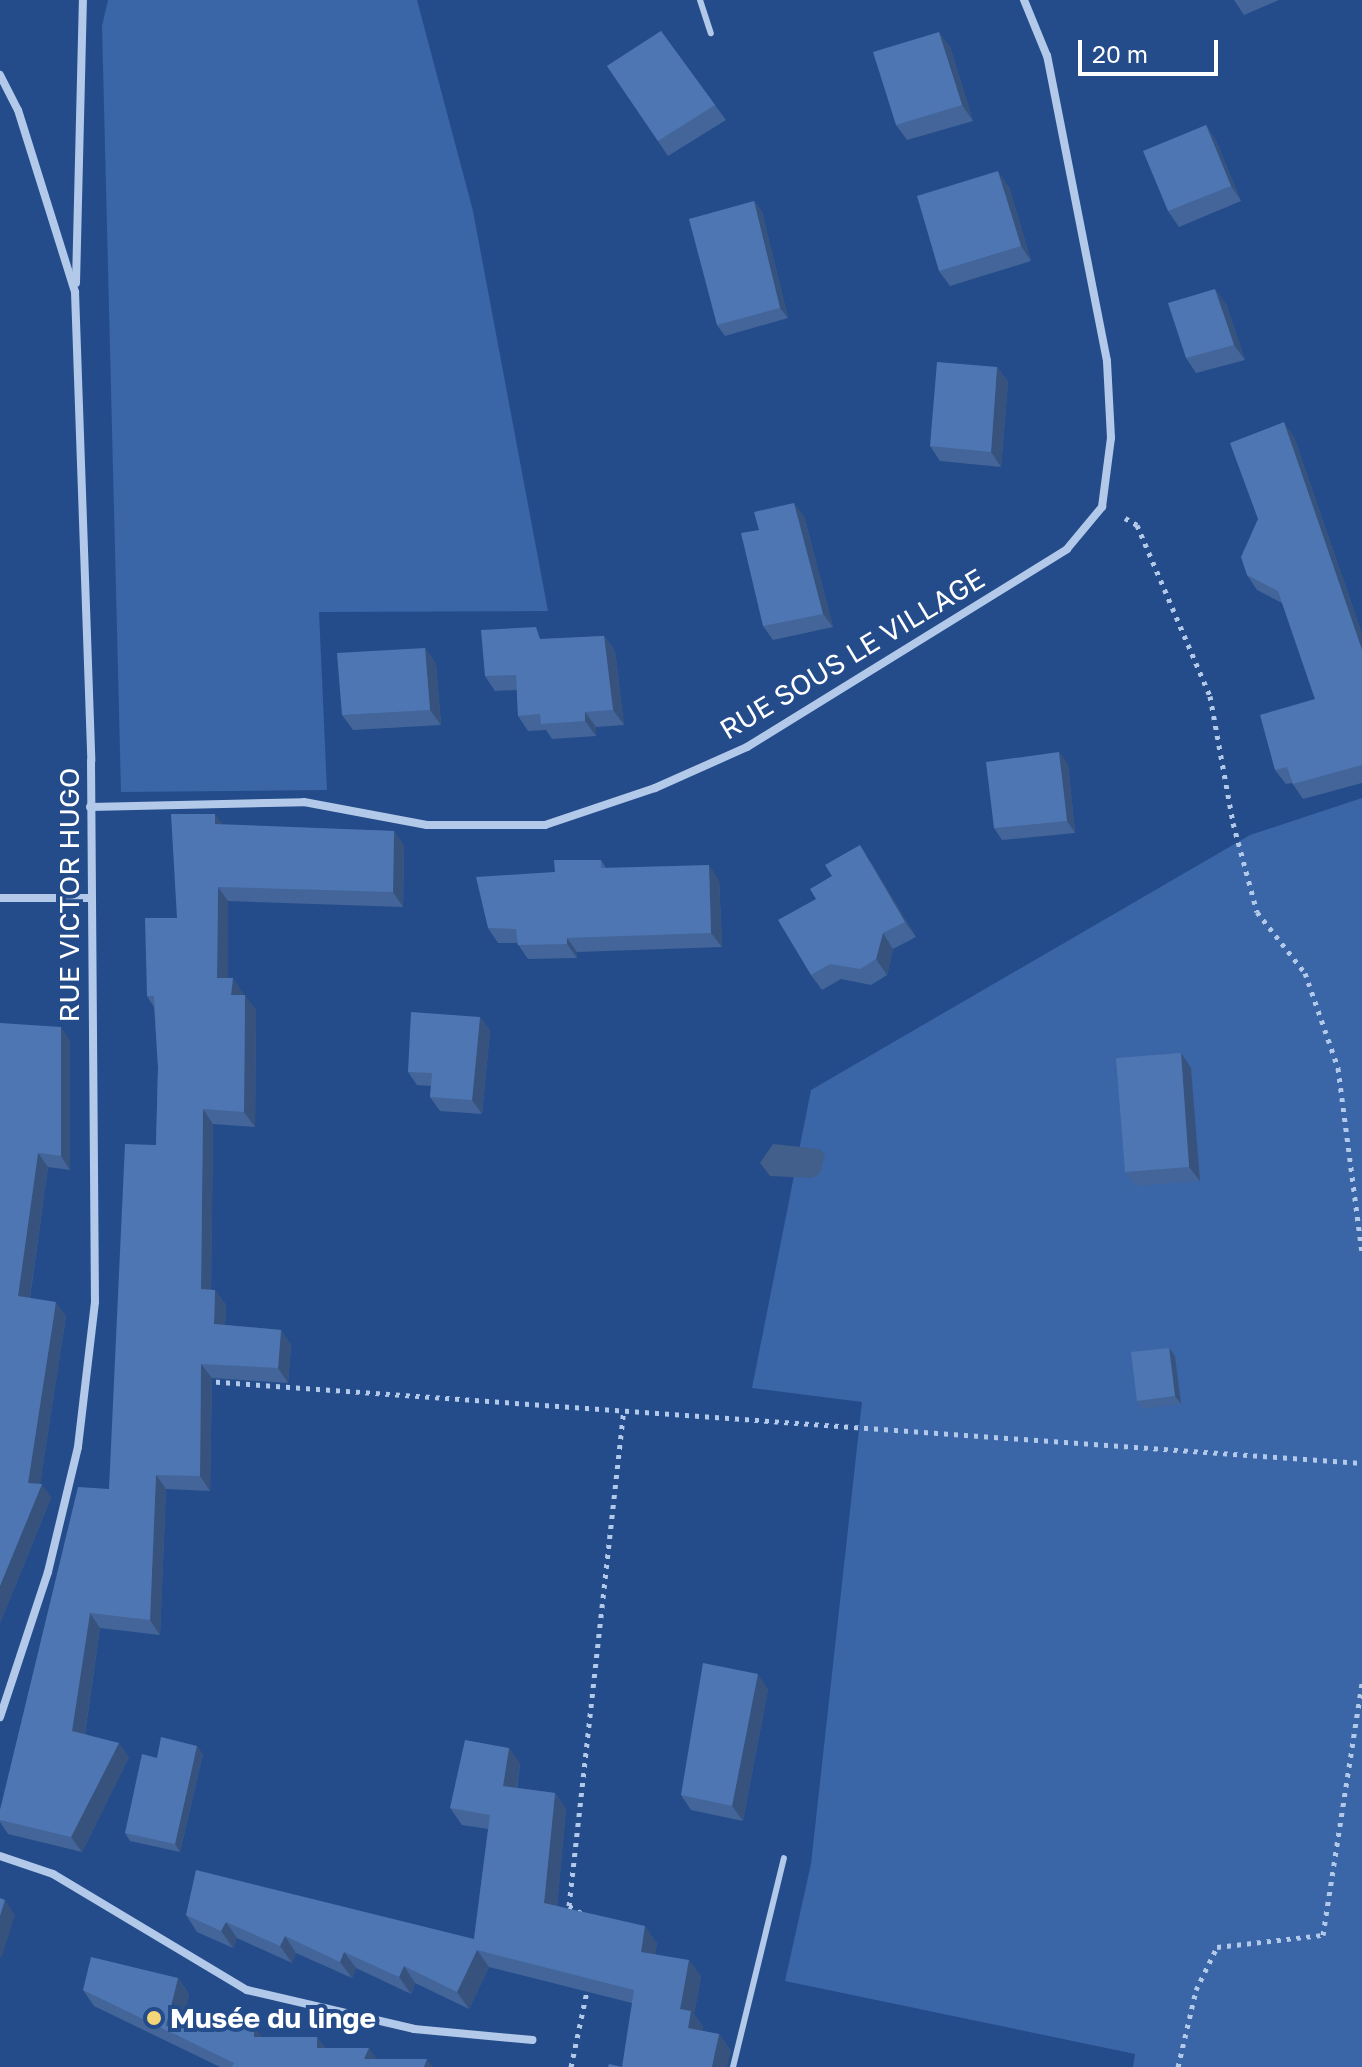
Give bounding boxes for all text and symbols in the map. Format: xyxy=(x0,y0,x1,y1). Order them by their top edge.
scale bar xyxy=(1082,24,1222,74)
text: 20 m xyxy=(1092,39,1148,68)
street label: RUE SOUS LE VILLAGE xyxy=(714,562,990,746)
street label: RUE VICTOR HUGO xyxy=(52,767,86,1023)
place label: Musée du linge xyxy=(170,2001,376,2035)
marker: Musée du linge xyxy=(145,2009,163,2027)

